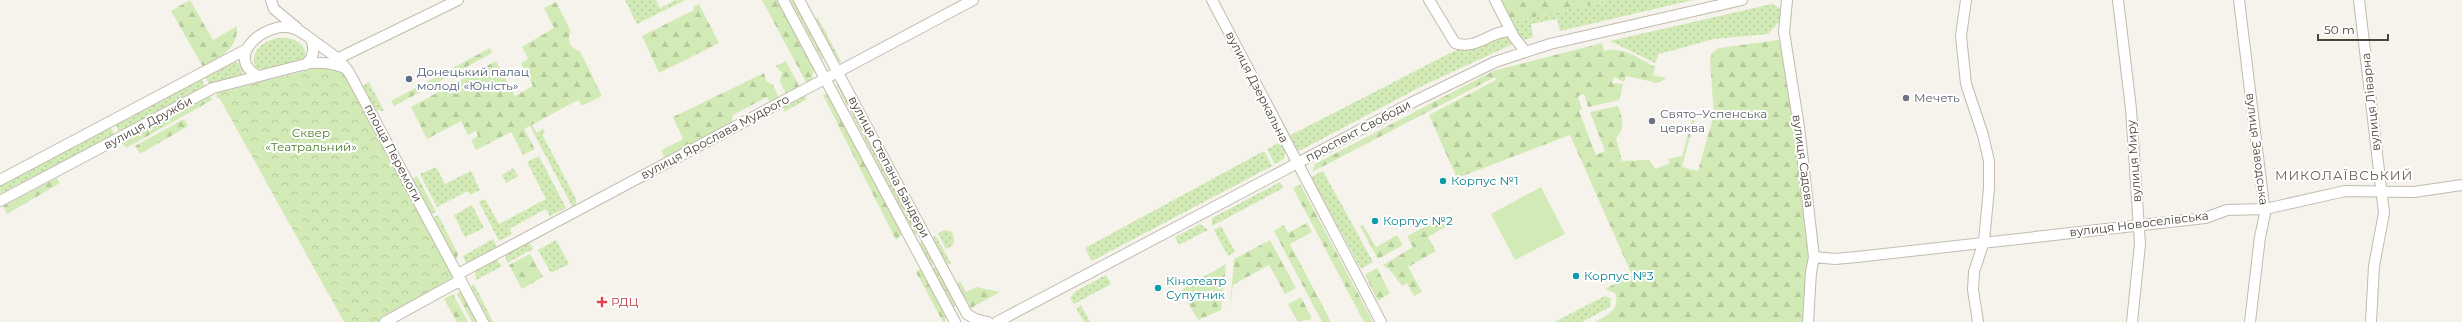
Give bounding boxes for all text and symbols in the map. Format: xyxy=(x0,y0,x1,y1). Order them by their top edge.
scale bar xyxy=(2318,16,2388,42)
text: 50 m xyxy=(2324,22,2355,37)
street label: вулиця Дзеркальна xyxy=(1223,29,1292,145)
street label: вулиця Ліварна xyxy=(2358,52,2383,152)
place label: Донецький палац молоді «Юність» xyxy=(417,64,529,93)
marker: Донецький палац молоді «Юність» xyxy=(404,74,414,84)
place label: Мечеть xyxy=(1914,90,1960,105)
street label: вулиця Ярослава Мудрого xyxy=(638,91,792,182)
street label: вулиця Заводська xyxy=(2243,92,2272,206)
street label: вулиця Дружби xyxy=(101,93,195,152)
street label: вулиця Степана Бандери xyxy=(846,93,933,240)
marker: Мечеть xyxy=(1901,93,1911,103)
street label: проспект Свободи xyxy=(1303,96,1413,165)
street label: площа Перемоги xyxy=(361,101,426,204)
place label: Свято–Успенська церква xyxy=(1660,106,1767,135)
street label: вулиця Садова xyxy=(1790,114,1817,208)
marker: Свято–Успенська церква xyxy=(1647,116,1657,126)
street label: вулиця Миру xyxy=(2123,119,2144,203)
park label: Сквер «Театральний» xyxy=(265,125,357,154)
district label: МИКОЛАЇВСЬКИЙ xyxy=(2275,167,2413,183)
place label: Корпус №1 xyxy=(1451,173,1519,188)
marker: Корпус №1 xyxy=(1438,176,1448,186)
street label: вулиця Новоселівська xyxy=(2069,208,2209,239)
place label: Корпус №2 xyxy=(1383,213,1453,228)
marker: Корпус №2 xyxy=(1370,216,1380,226)
place label: Корпус №3 xyxy=(1584,268,1654,283)
marker: Корпус №3 xyxy=(1571,271,1581,281)
place label: Кінотеатр Супутник xyxy=(1166,273,1227,302)
marker: Кінотеатр Супутник xyxy=(1153,283,1163,293)
place label: РДЦ xyxy=(611,294,639,309)
marker: РДЦ xyxy=(596,296,608,308)

